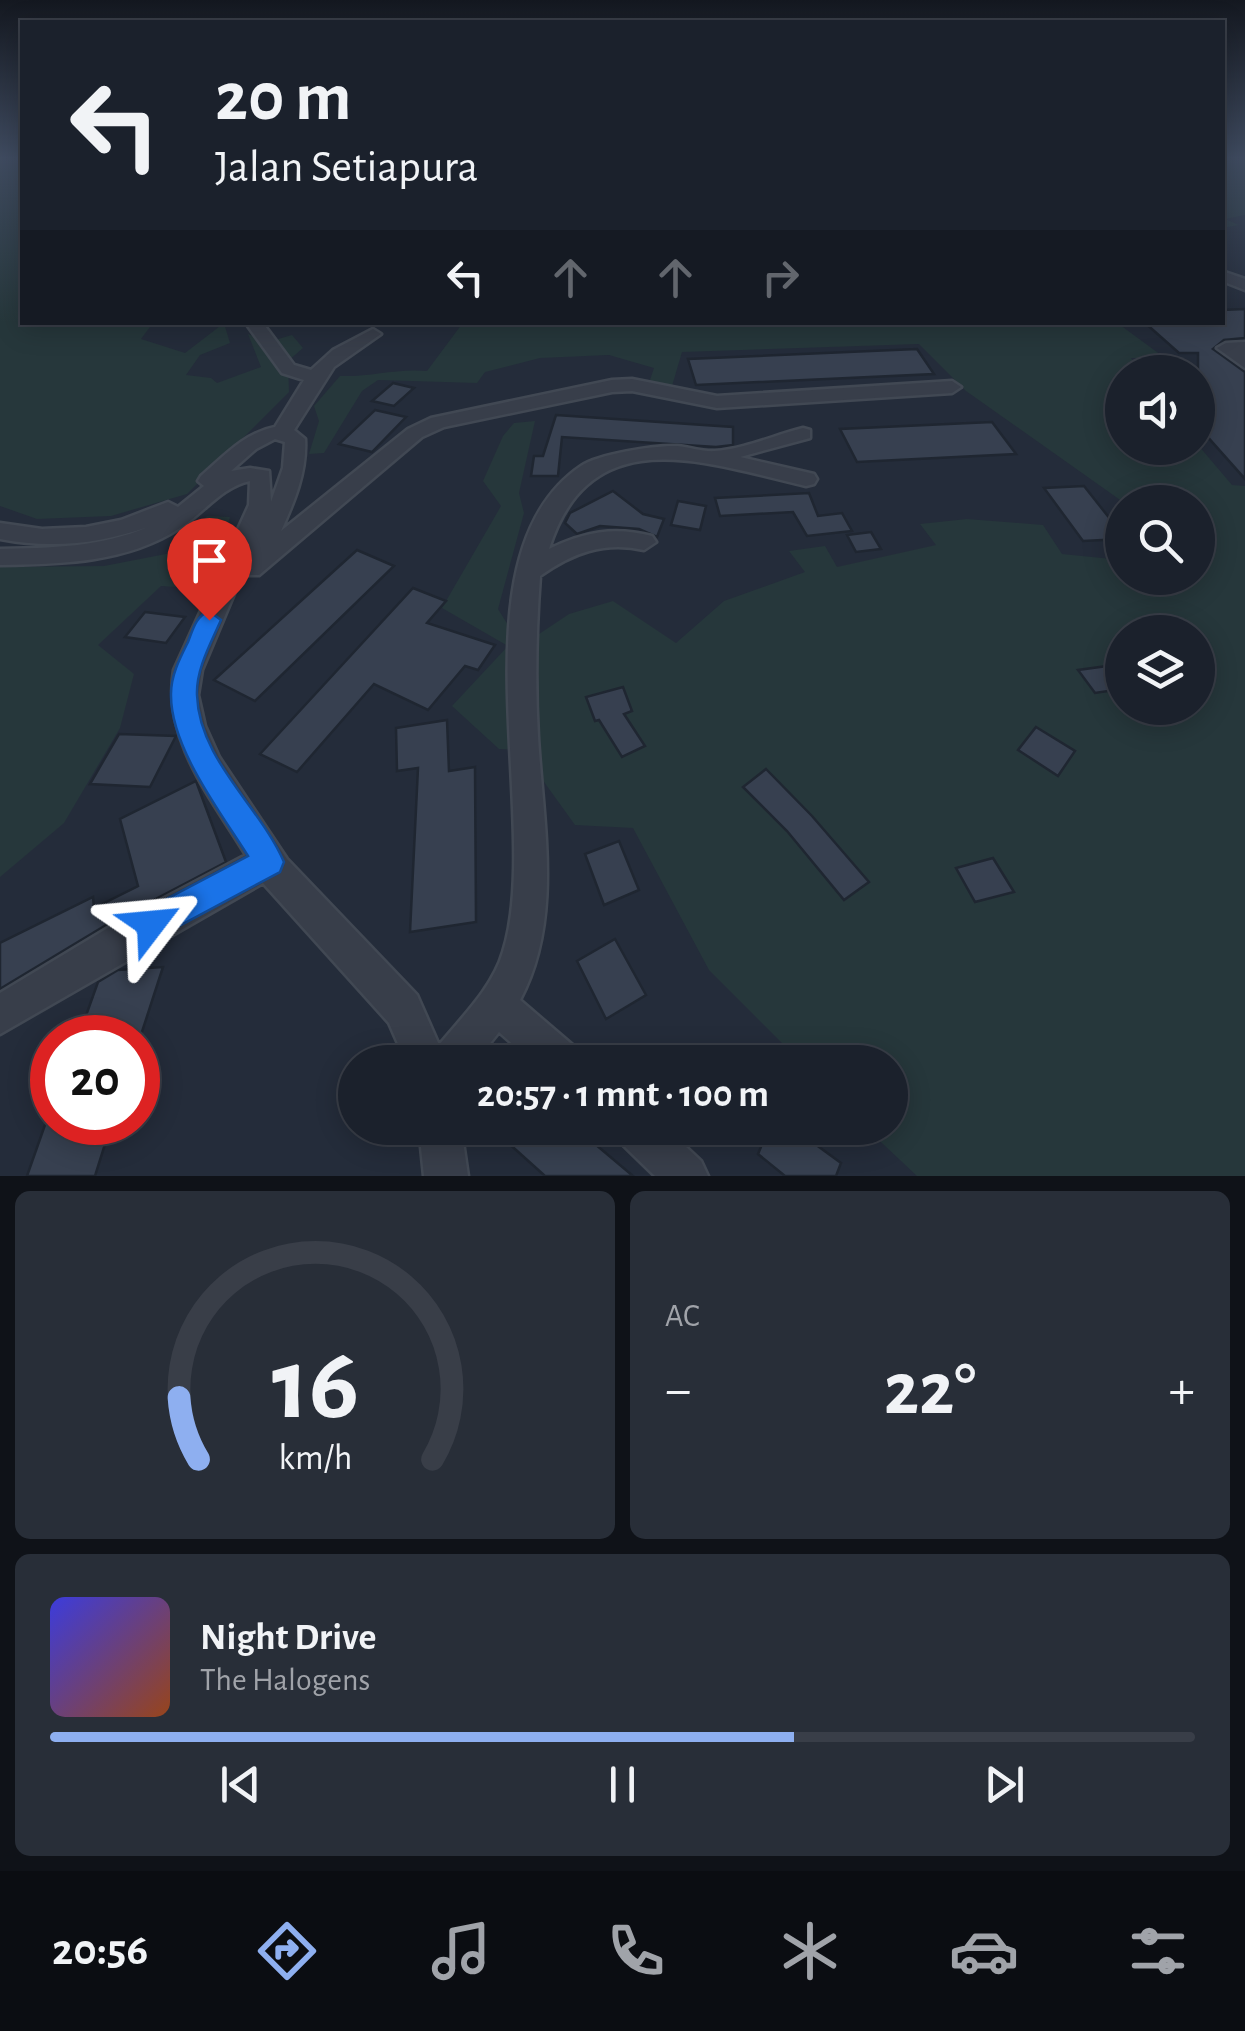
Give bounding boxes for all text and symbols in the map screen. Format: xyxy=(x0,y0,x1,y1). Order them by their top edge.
icon: left xyxy=(50,60,180,190)
text: 20 m xyxy=(215,63,352,133)
text: Jalan Setiapura xyxy=(215,145,478,190)
icon: left xyxy=(438,250,493,305)
icon: ahead xyxy=(543,250,598,305)
icon: ahead xyxy=(648,250,703,305)
icon: right xyxy=(753,250,808,305)
map controls xyxy=(1105,355,1215,725)
button: sound xyxy=(1105,355,1215,465)
button: search xyxy=(1105,485,1215,595)
pin xyxy=(167,518,252,621)
icon: arrive xyxy=(182,533,237,588)
button: layers xyxy=(1105,615,1215,725)
position arrow xyxy=(99,872,203,976)
speed limit sign: 20 xyxy=(30,1015,160,1145)
text: 20:57 · 1 mnt · 100 m xyxy=(477,1076,769,1114)
text: AC xyxy=(665,1300,700,1332)
text: 16 xyxy=(271,1334,359,1438)
text: 22° xyxy=(884,1353,976,1428)
text: − xyxy=(665,1363,691,1418)
text: + xyxy=(1169,1363,1195,1418)
text: km/h xyxy=(278,1440,352,1476)
text: Night Drive xyxy=(200,1619,376,1657)
text: The Halogens xyxy=(200,1664,370,1696)
icon: previous xyxy=(213,1757,268,1812)
icon: pause xyxy=(595,1757,650,1812)
icon: next xyxy=(977,1757,1032,1812)
icon: directions xyxy=(252,1916,322,1986)
icon: music xyxy=(426,1916,496,1986)
icon: phone xyxy=(601,1916,671,1986)
icon: climate xyxy=(775,1916,845,1986)
icon: car xyxy=(949,1916,1019,1986)
icon: filters xyxy=(1123,1916,1193,1986)
text: 20:56 xyxy=(52,1928,148,1973)

